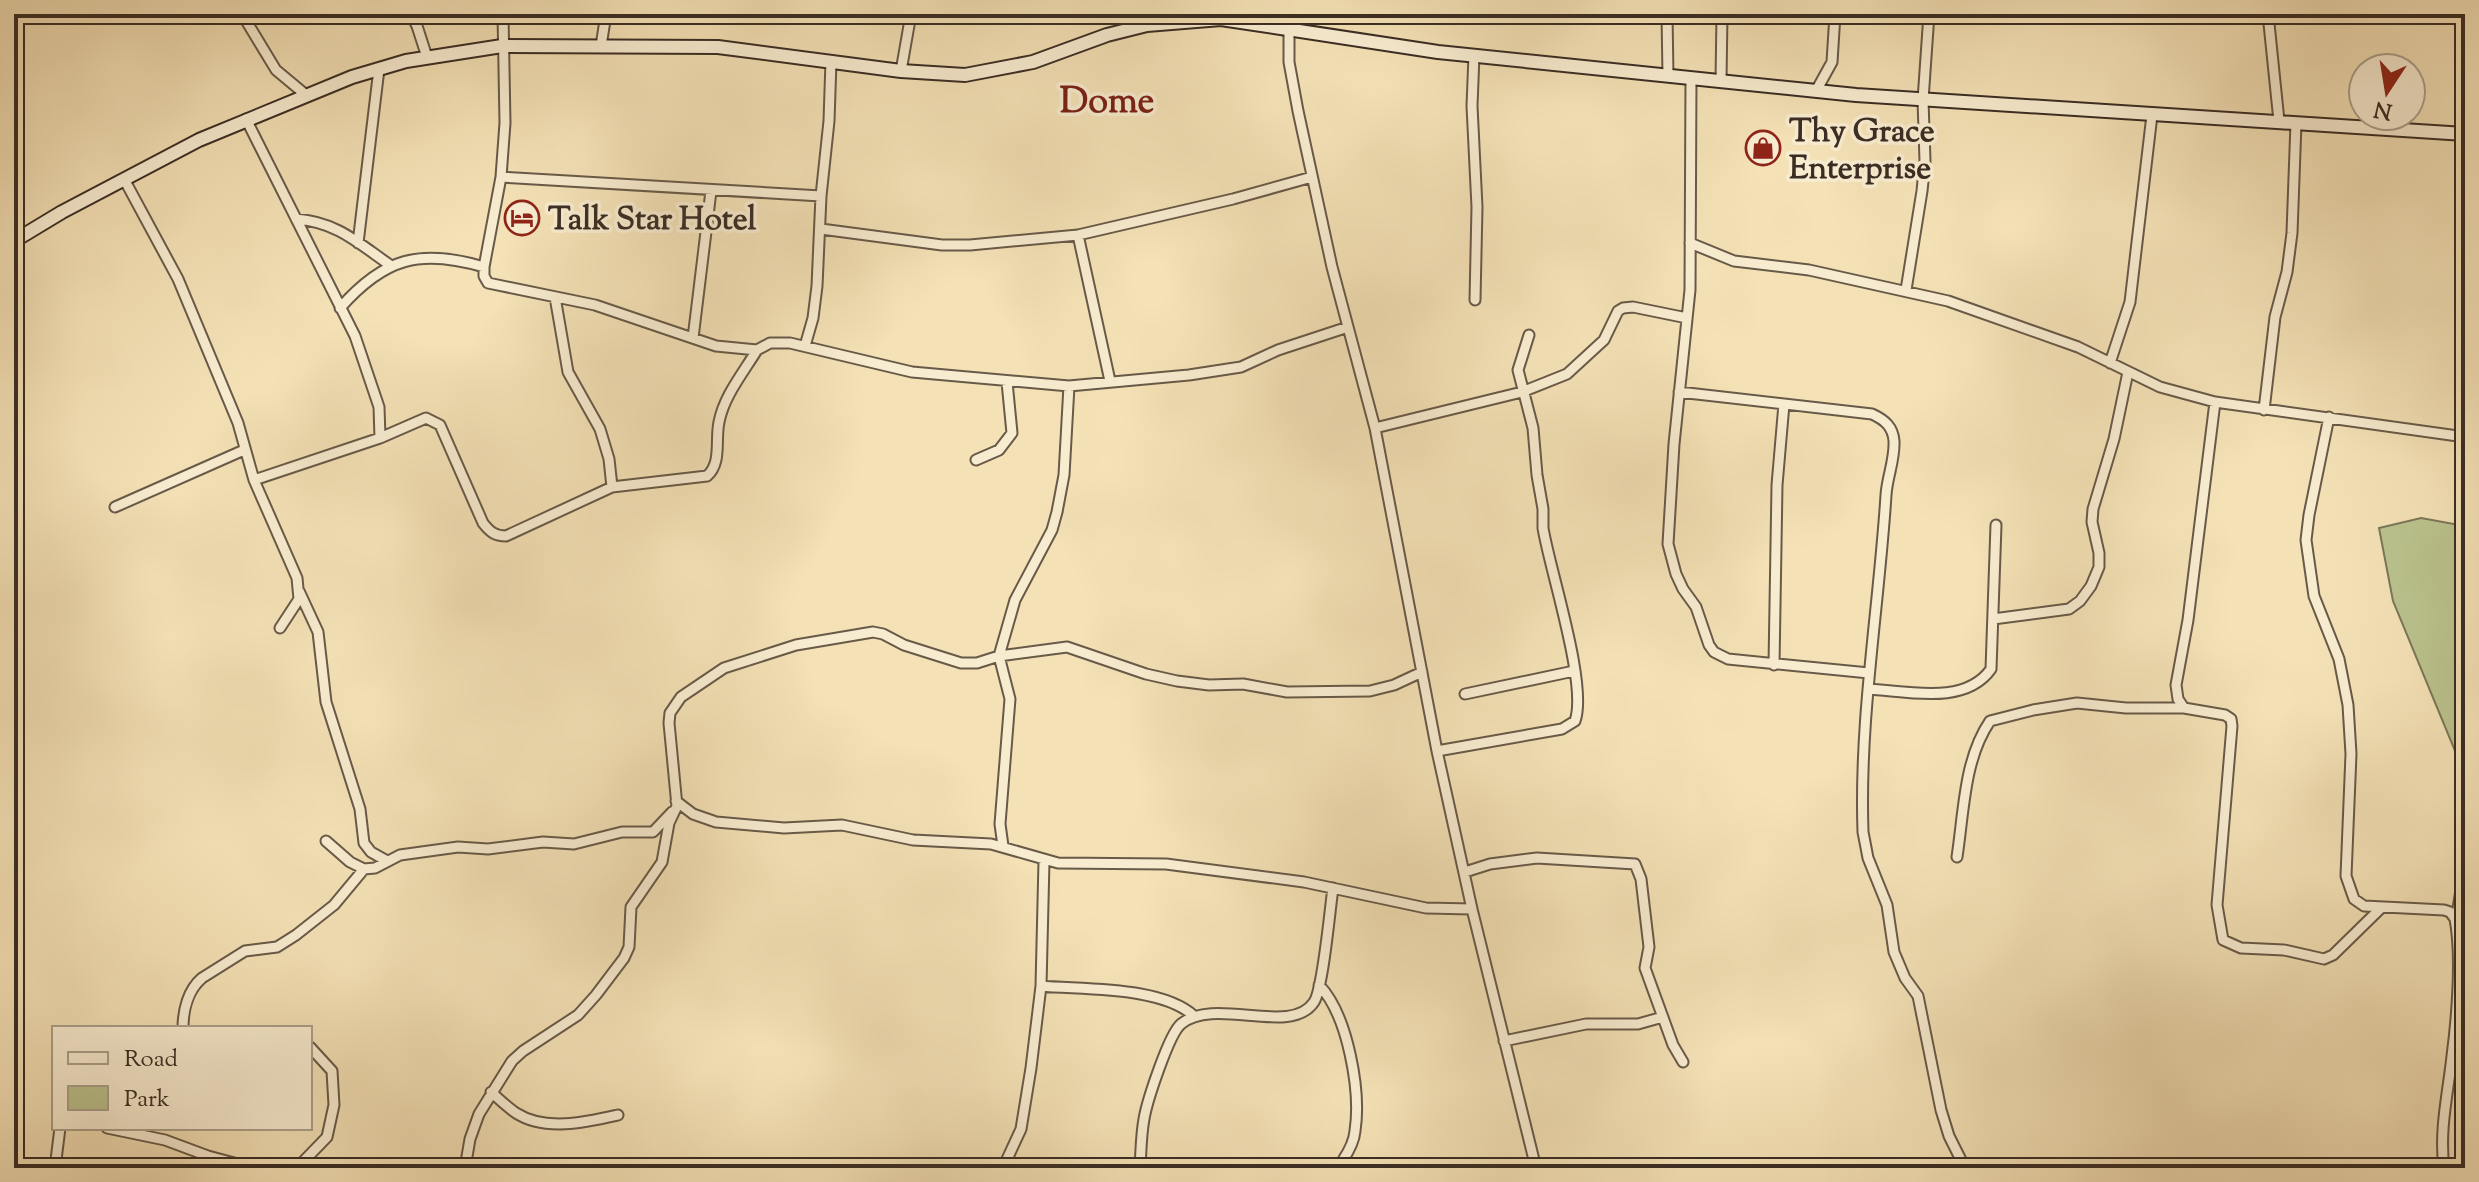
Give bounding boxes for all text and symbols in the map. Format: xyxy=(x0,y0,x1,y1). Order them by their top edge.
north arrow xyxy=(2347,52,2427,132)
district label: Dome xyxy=(1060,77,1154,129)
text: N xyxy=(2371,91,2395,126)
place label: Thy Grace Enterprise xyxy=(1789,110,1935,193)
shop icon: Thy Grace Enterprise xyxy=(1744,129,1782,167)
place label: Talk Star Hotel xyxy=(548,198,756,244)
hotel icon: Talk Star Hotel xyxy=(503,199,541,237)
legend xyxy=(52,1026,312,1130)
text: Road xyxy=(124,1043,178,1077)
text: Park xyxy=(124,1083,170,1117)

